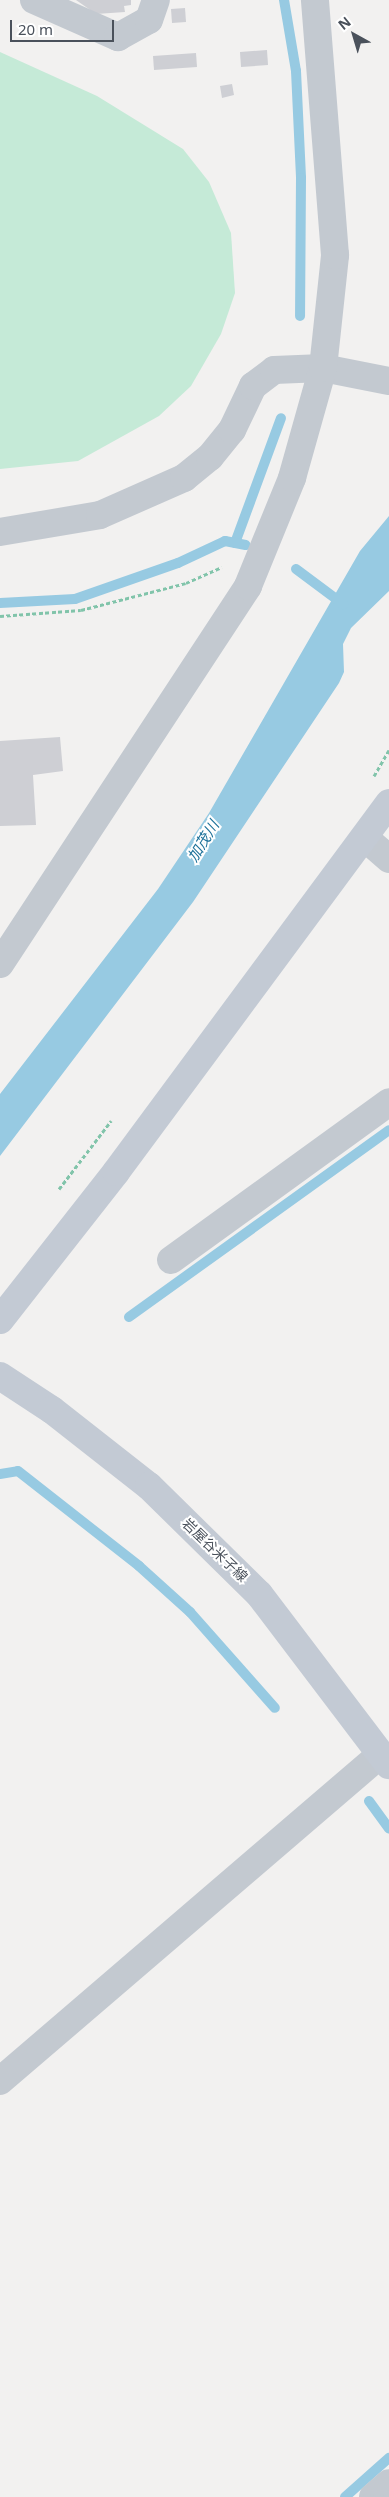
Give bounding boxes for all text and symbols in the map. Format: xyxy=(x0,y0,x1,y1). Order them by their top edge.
scale bar xyxy=(12,10,116,42)
north arrow xyxy=(329,10,379,60)
text: N xyxy=(334,12,355,34)
text: 20 m xyxy=(18,19,53,39)
water label: 加茂川 xyxy=(183,817,223,865)
street label: 岩屋谷米子線 xyxy=(179,1515,251,1585)

